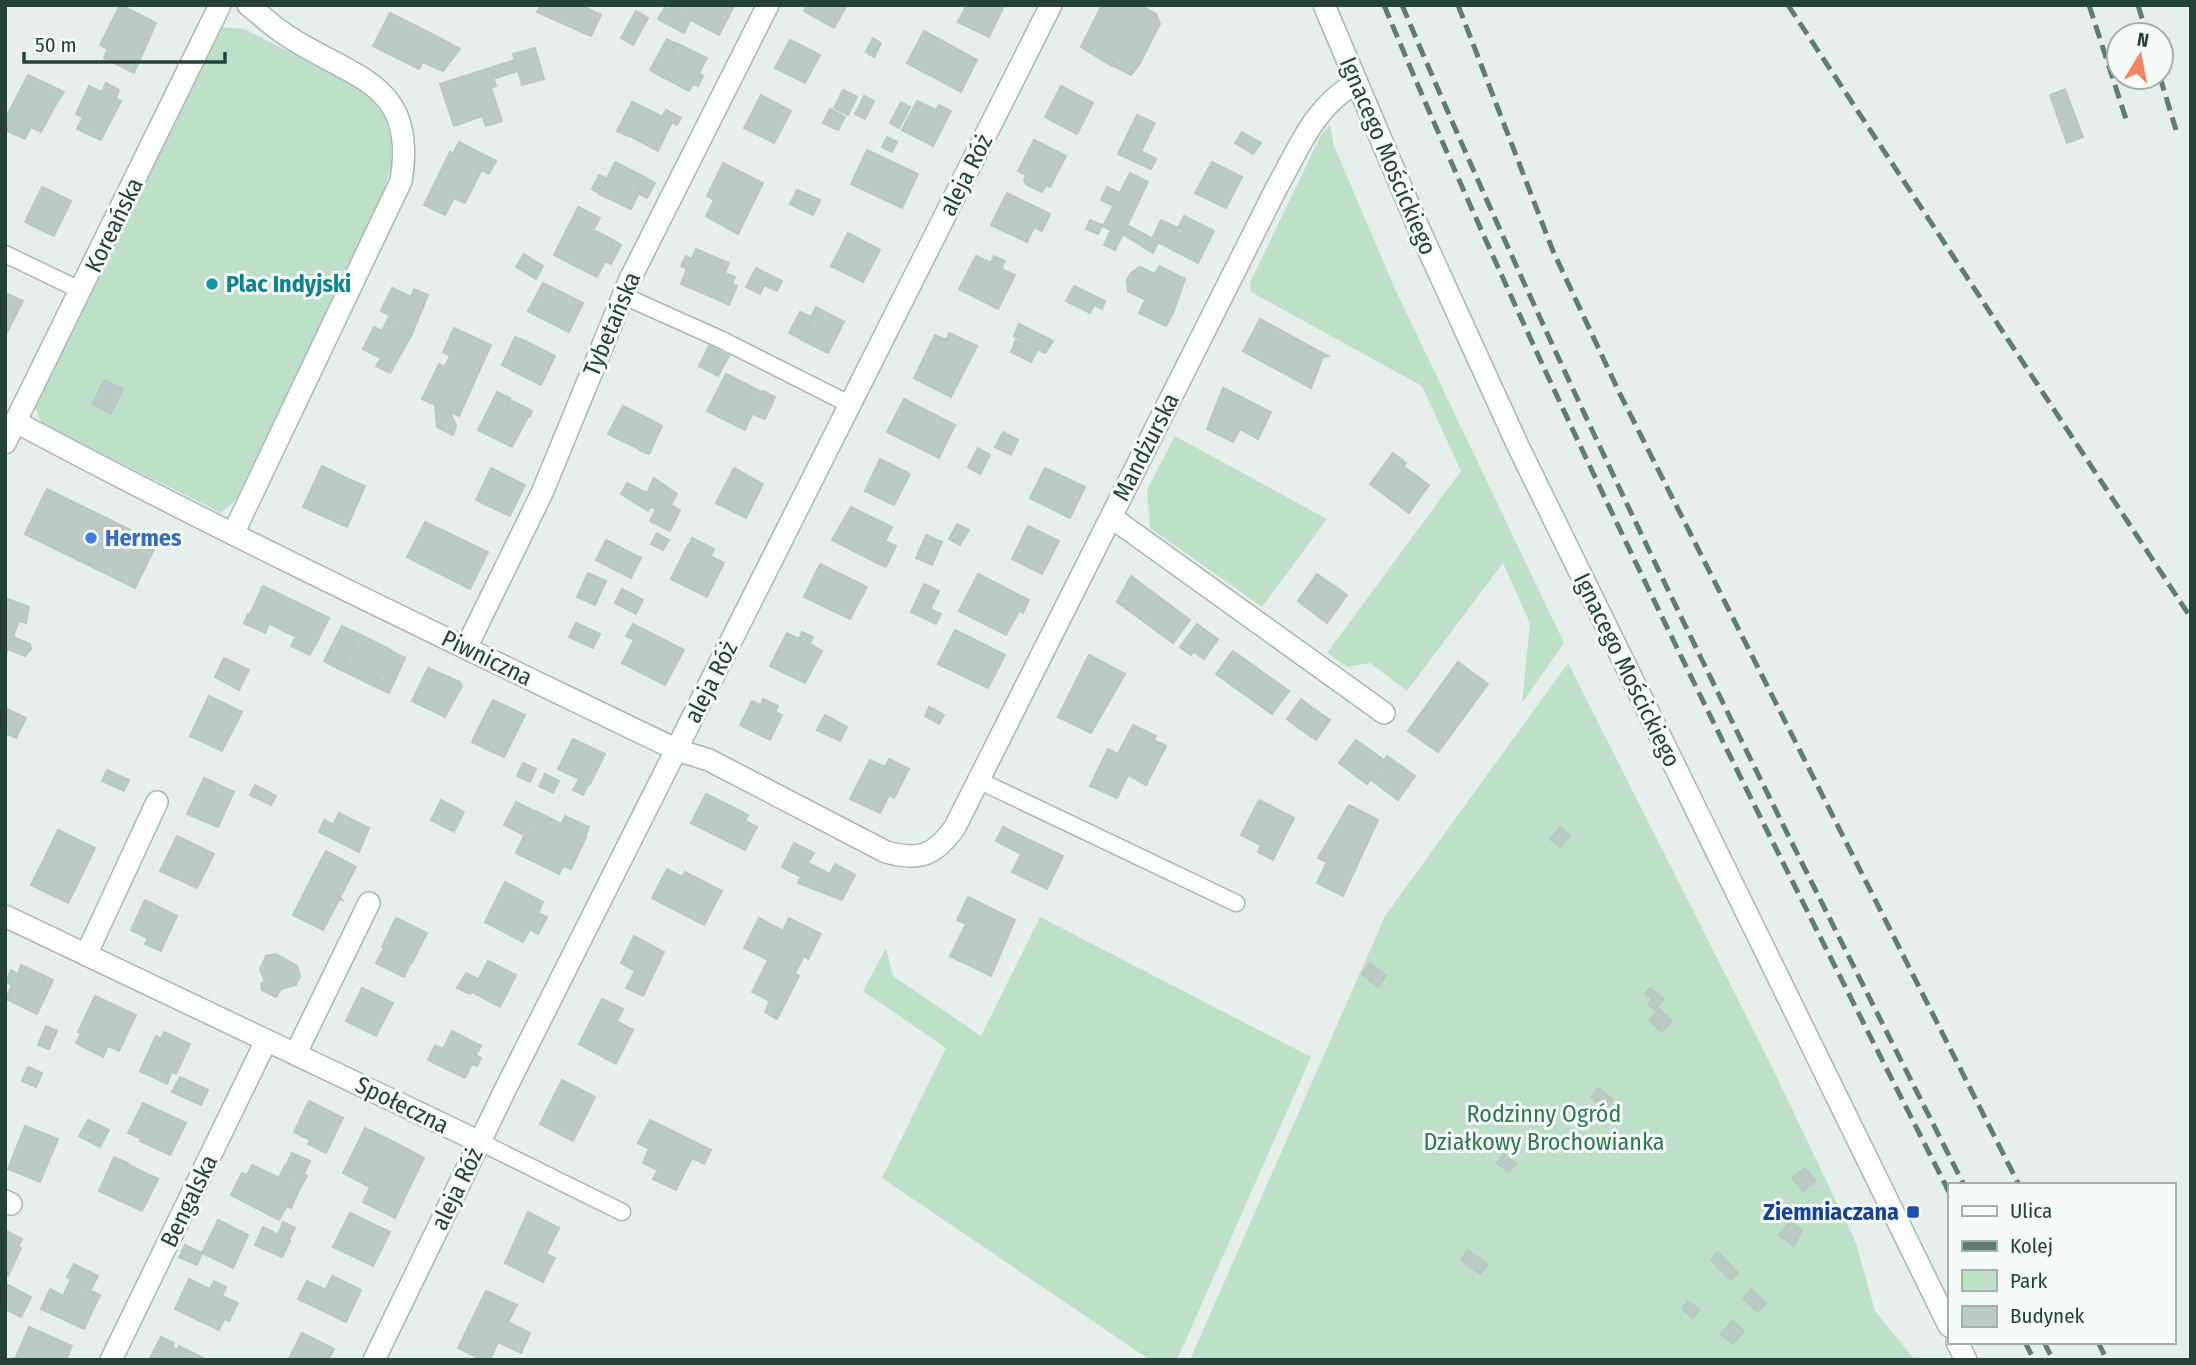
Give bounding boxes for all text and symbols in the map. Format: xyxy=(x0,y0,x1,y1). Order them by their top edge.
scale bar xyxy=(24,21,226,65)
north arrow xyxy=(2105,21,2175,91)
text: N xyxy=(2135,27,2150,52)
text: 50 m xyxy=(35,32,77,58)
street label: Ignacego Mościckiego xyxy=(1334,53,1442,259)
street label: aleja Róż xyxy=(934,130,998,220)
street label: Koreańska xyxy=(79,173,149,277)
street label: Tybetańska xyxy=(578,268,646,380)
place label: Plac Indyjski xyxy=(226,270,351,298)
marker: Plac Indyjski xyxy=(204,276,220,292)
street label: Mandżurska xyxy=(1107,388,1185,506)
place label: Hermes xyxy=(105,524,182,552)
marker: Hermes xyxy=(83,530,99,546)
street label: Ignacego Mościckiego xyxy=(1568,569,1686,771)
street label: Piwniczna xyxy=(437,624,537,692)
street label: aleja Róż xyxy=(679,637,743,727)
street label: Społeczna xyxy=(351,1070,453,1140)
park label: Rodzinny Ogród Działkowy Brochowianka xyxy=(1423,1100,1665,1156)
street label: aleja Róż xyxy=(425,1143,489,1235)
street label: Bengalska xyxy=(155,1150,223,1252)
legend xyxy=(1948,1183,2175,1344)
place label: Ziemniaczana xyxy=(1763,1198,1899,1226)
text: Ulica xyxy=(2010,1198,2052,1224)
marker: Ziemniaczana xyxy=(1905,1204,1921,1220)
text: Kolej xyxy=(2010,1233,2053,1259)
text: Park xyxy=(2010,1268,2048,1294)
text: Budynek xyxy=(2010,1303,2085,1329)

